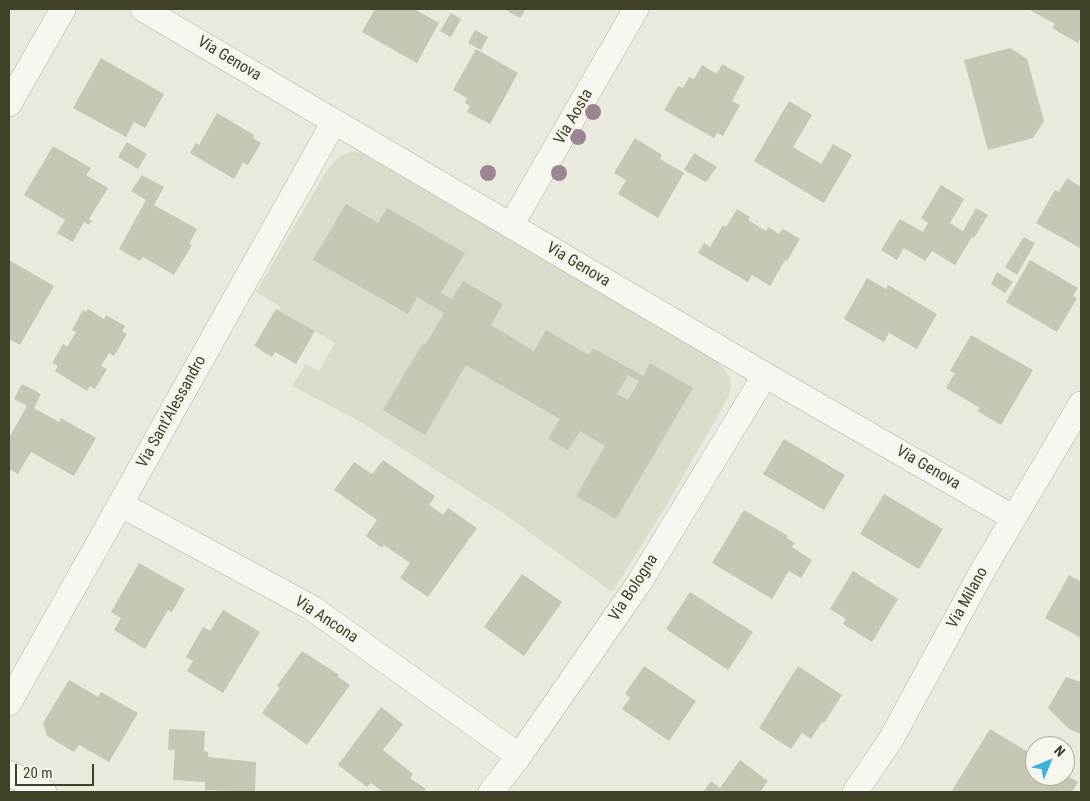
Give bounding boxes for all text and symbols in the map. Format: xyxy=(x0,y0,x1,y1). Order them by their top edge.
street label: Via Genova xyxy=(194,32,264,86)
street label: Via Aosta xyxy=(550,86,598,148)
street label: Via Genova xyxy=(543,238,613,292)
street label: Via Sant'Alessandro xyxy=(133,353,211,471)
street label: Via Genova xyxy=(892,442,964,494)
street label: Via Bologna xyxy=(605,551,663,625)
street label: Via Milano xyxy=(943,564,993,632)
street label: Via Ancona xyxy=(291,592,361,648)
north arrow xyxy=(1025,736,1075,786)
text: N xyxy=(1051,742,1069,760)
scale bar xyxy=(18,754,96,786)
text: 20 m xyxy=(23,764,53,782)

